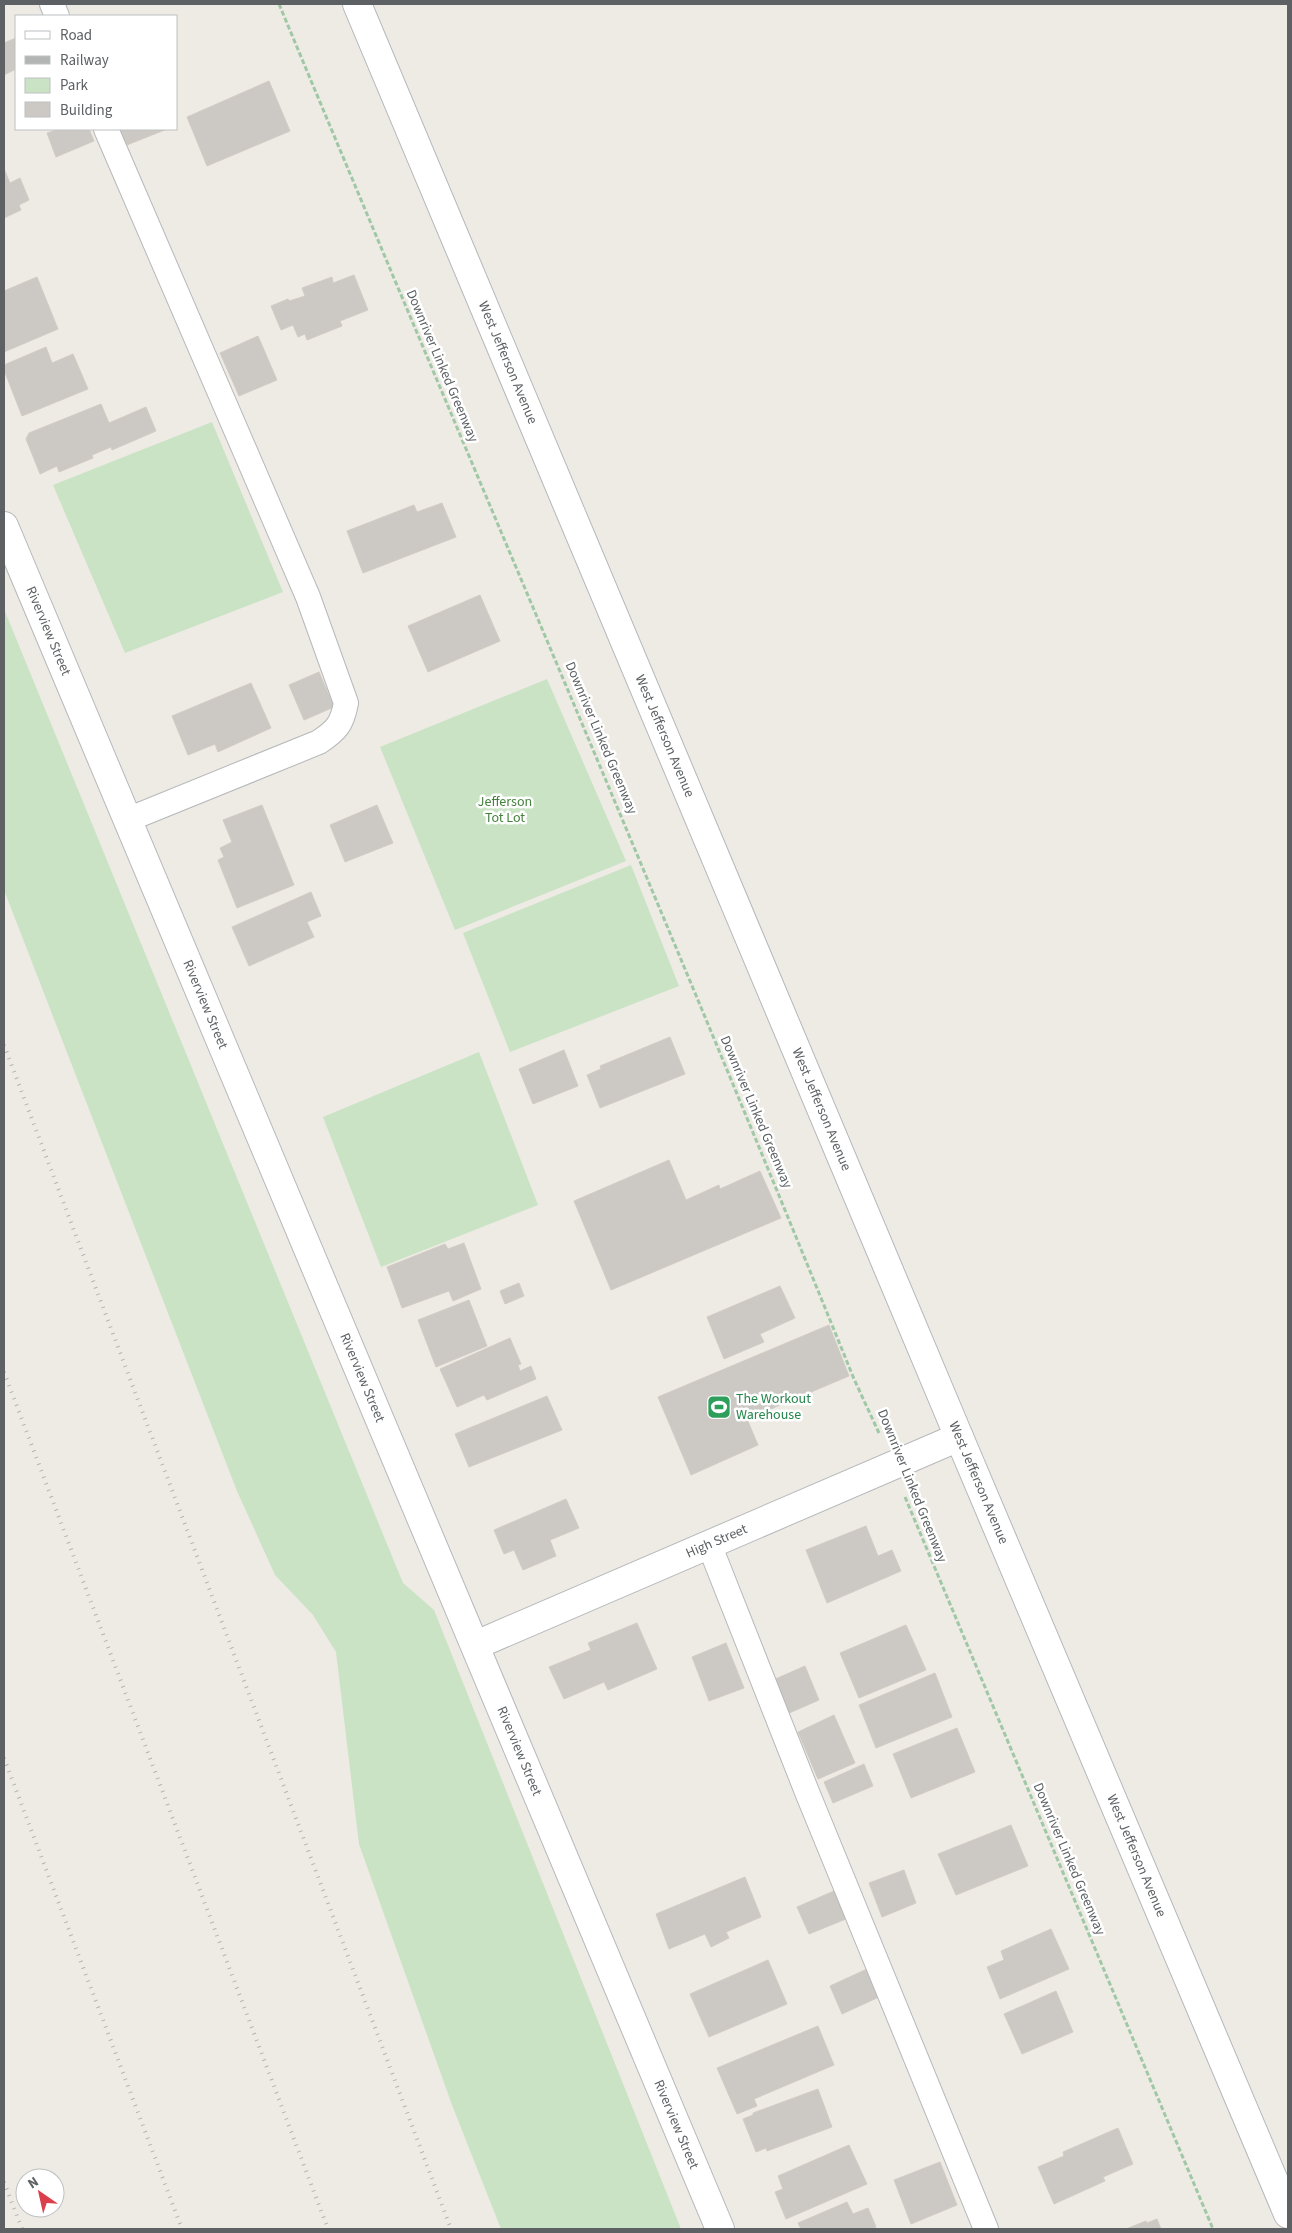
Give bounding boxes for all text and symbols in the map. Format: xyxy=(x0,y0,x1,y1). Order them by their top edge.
legend xyxy=(15,15,178,130)
text: Road xyxy=(60,25,92,46)
text: Railway xyxy=(60,50,109,71)
text: Park xyxy=(60,75,89,96)
text: Building xyxy=(60,100,113,121)
street label: Downriver Linked Greenway xyxy=(401,287,483,446)
street label: West Jefferson Avenue xyxy=(473,298,542,427)
street label: Riverview Street xyxy=(21,583,76,679)
street label: Downriver Linked Greenway xyxy=(560,659,642,818)
street label: West Jefferson Avenue xyxy=(630,671,699,801)
park label: Jefferson Tot Lot xyxy=(478,792,532,828)
street label: Riverview Street xyxy=(177,957,233,1052)
street label: Downriver Linked Greenway xyxy=(715,1033,797,1192)
street label: West Jefferson Avenue xyxy=(787,1045,856,1174)
street label: Riverview Street xyxy=(334,1330,390,1426)
place label: The Workout Warehouse xyxy=(736,1389,811,1425)
sports icon: The Workout Warehouse xyxy=(706,1394,732,1420)
street label: Downriver Linked Greenway xyxy=(872,1406,952,1566)
street label: West Jefferson Avenue xyxy=(944,1418,1013,1547)
street label: High Street xyxy=(683,1519,751,1563)
street label: Riverview Street xyxy=(491,1703,547,1799)
street label: Downriver Linked Greenway xyxy=(1028,1780,1110,1939)
street label: West Jefferson Avenue xyxy=(1101,1791,1171,1920)
street label: Riverview Street xyxy=(648,2077,704,2172)
north arrow xyxy=(15,2168,65,2218)
text: N xyxy=(24,2172,43,2194)

